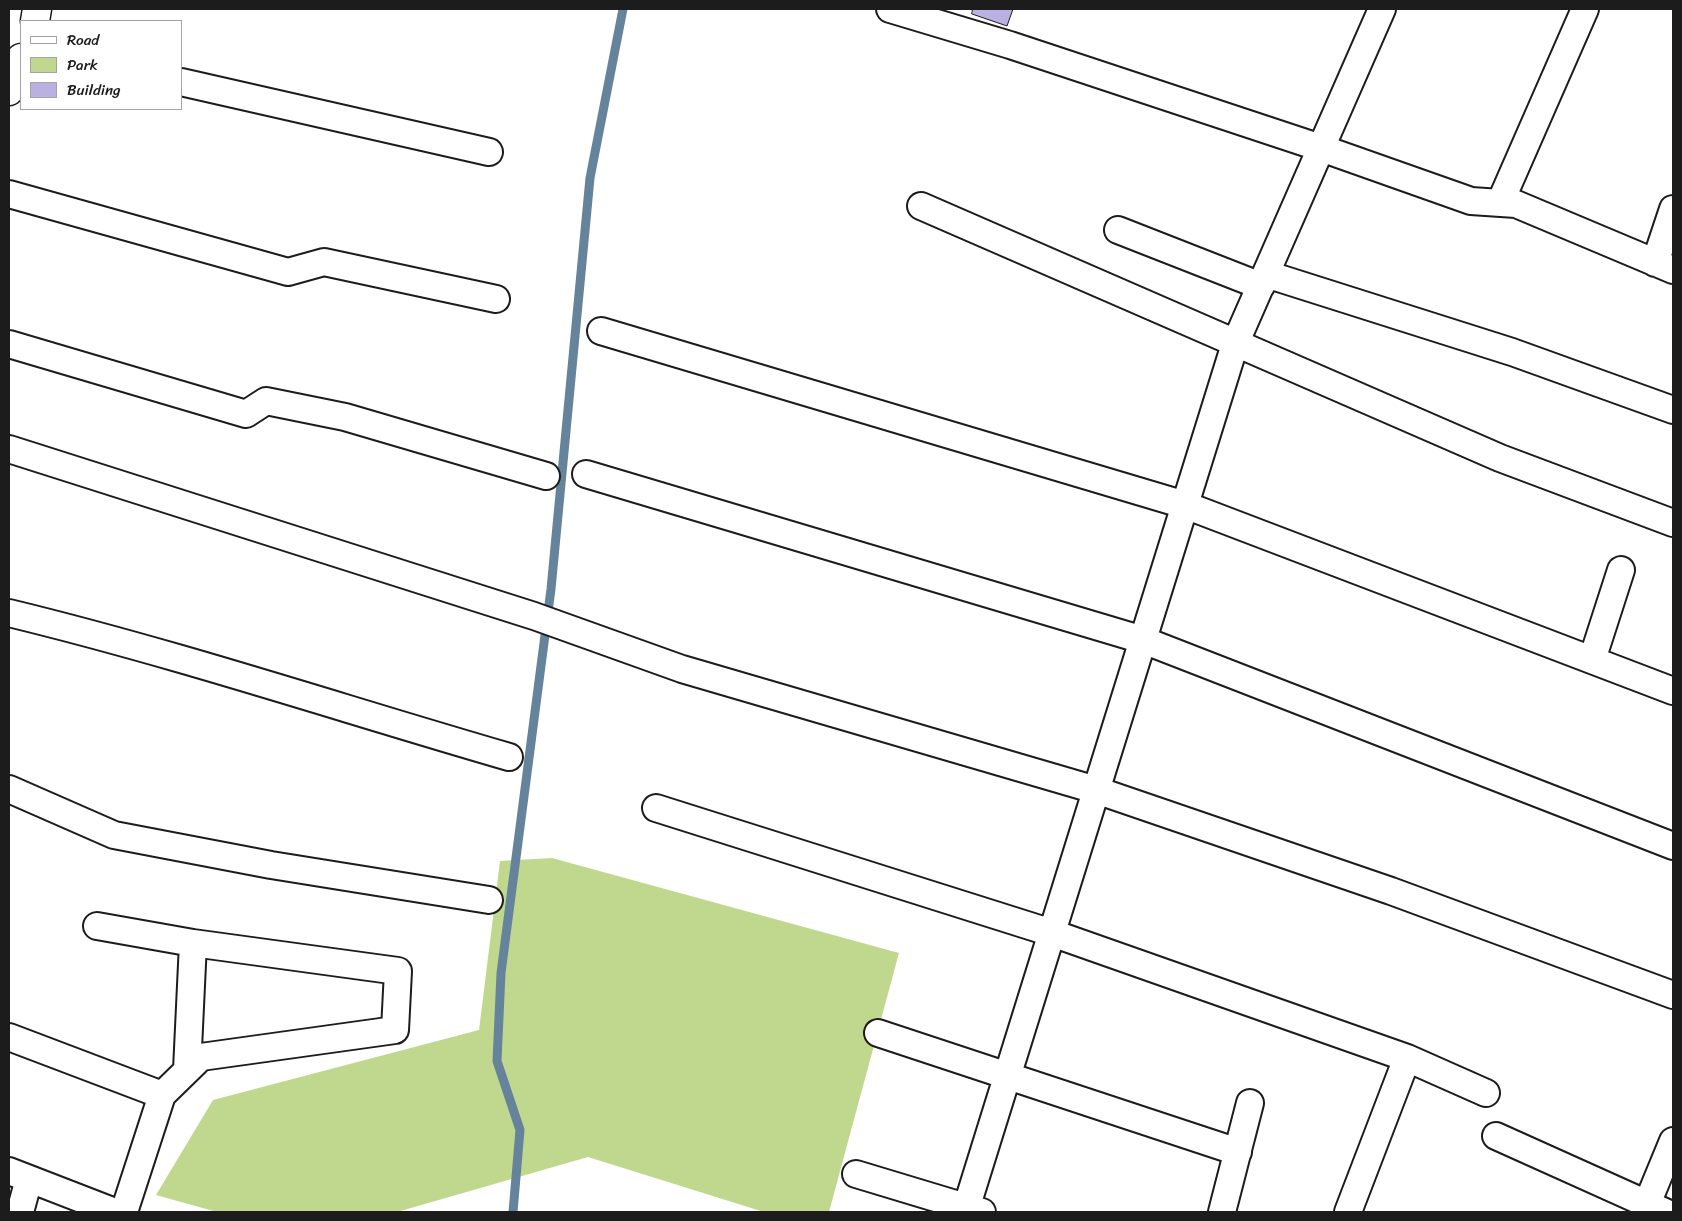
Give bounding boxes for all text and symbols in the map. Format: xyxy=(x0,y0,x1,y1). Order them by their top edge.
legend xyxy=(20,20,182,110)
text: Road xyxy=(67,27,99,53)
text: Park xyxy=(67,52,98,78)
text: Building xyxy=(67,77,121,103)

